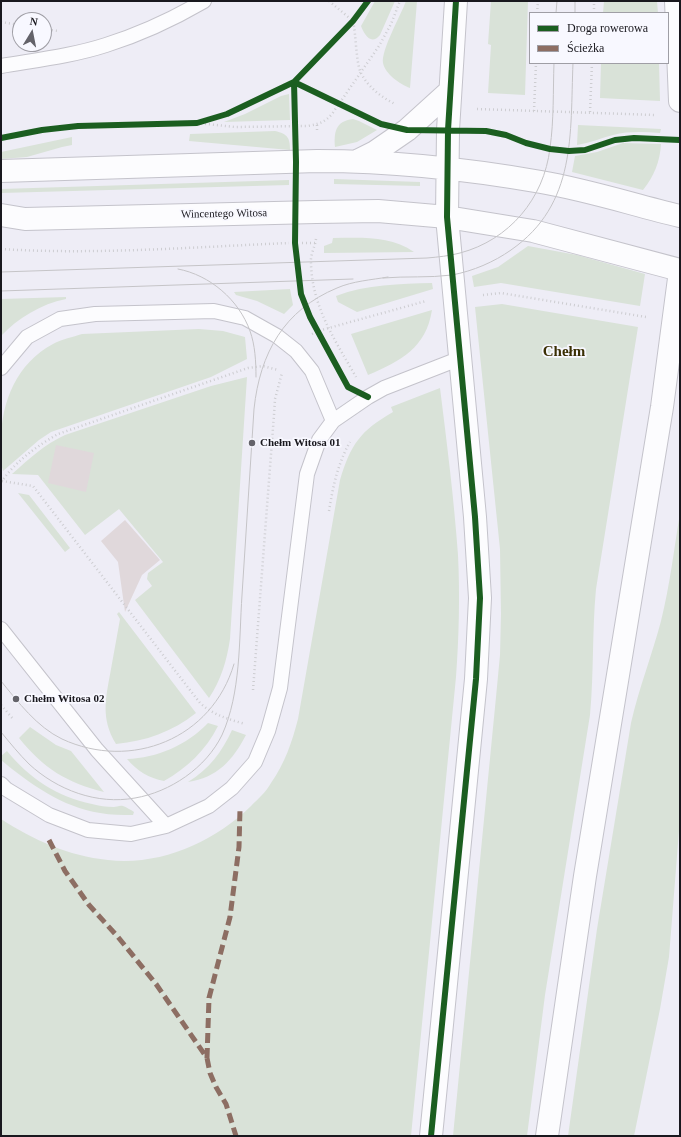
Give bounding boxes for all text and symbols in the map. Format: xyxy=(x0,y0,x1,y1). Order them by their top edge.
north arrow xyxy=(12,12,52,52)
legend xyxy=(529,12,669,64)
text: N xyxy=(29,15,39,28)
text: Droga rowerowa xyxy=(567,21,648,35)
text: Ścieżka xyxy=(567,41,604,55)
street label: Wincentego Witosa xyxy=(181,207,267,221)
district label: Chełm xyxy=(543,343,585,361)
place label: Chełm Witosa 01 xyxy=(260,436,340,450)
marker: Chełm Witosa 01 xyxy=(247,438,257,448)
place label: Chełm Witosa 02 xyxy=(24,692,104,706)
marker: Chełm Witosa 02 xyxy=(11,694,21,704)

